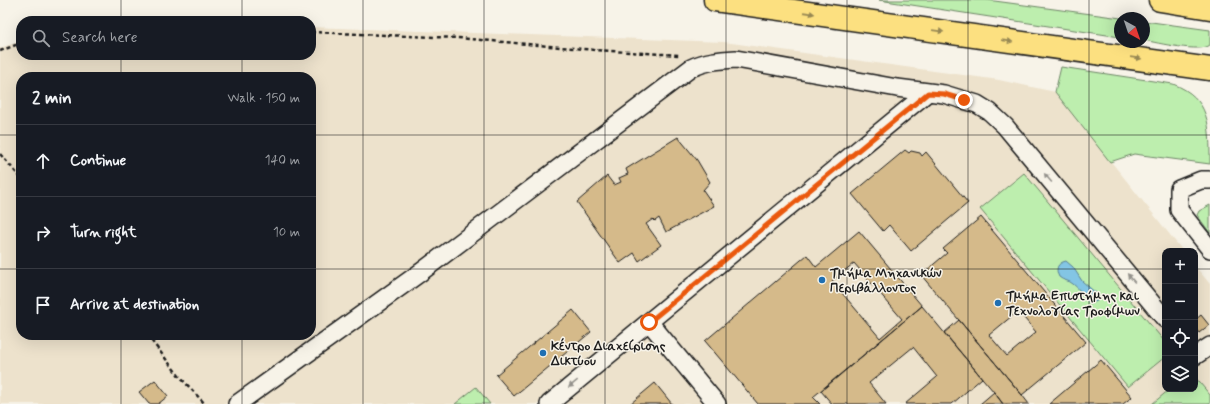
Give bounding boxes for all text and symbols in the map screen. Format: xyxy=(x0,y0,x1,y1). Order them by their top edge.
one-way arrow xyxy=(803,10,815,16)
north arrow xyxy=(1114,12,1150,48)
search box xyxy=(16,16,316,60)
icon: search xyxy=(30,27,52,49)
text: Search here xyxy=(62,28,138,48)
one-way arrow xyxy=(932,28,944,34)
one-way arrow xyxy=(1001,37,1013,44)
one-way arrow xyxy=(1130,55,1142,61)
text: 2 min xyxy=(32,87,72,109)
text: Walk · 150 m xyxy=(227,90,300,107)
route end xyxy=(955,91,973,109)
icon: ahead xyxy=(32,150,54,172)
text: Continue xyxy=(70,151,126,171)
text: 140 m xyxy=(265,152,300,169)
one-way arrow xyxy=(1044,173,1053,184)
icon: right xyxy=(32,222,54,244)
text: Turn right xyxy=(70,223,137,243)
text: 10 m xyxy=(273,224,300,241)
map controls xyxy=(1162,248,1198,392)
button: + xyxy=(1162,248,1198,284)
place label: Τμήμα Μηχανικών Περιβάλλοντος xyxy=(829,265,942,297)
one-way arrow xyxy=(1127,273,1136,284)
marker: Τμήμα Μηχανικών Περιβάλλοντος xyxy=(817,275,827,285)
button: − xyxy=(1162,284,1198,320)
place label: Τμήμα Επιστήμης και Τεχνολογίας Τροφίμων xyxy=(1005,288,1140,320)
icon: arrive xyxy=(32,294,54,316)
text: Arrive at destination xyxy=(70,295,199,315)
marker: Τμήμα Επιστήμης και Τεχνολογίας Τροφίμων xyxy=(993,298,1003,308)
route start xyxy=(640,313,658,331)
button: locate xyxy=(1162,320,1198,356)
place label: Κέντρο Διαχείρισης Δικτύου xyxy=(550,337,666,370)
marker: Κέντρο Διαχείρισης Δικτύου xyxy=(538,348,548,358)
button: layers xyxy=(1162,356,1198,392)
one-way arrow xyxy=(568,380,579,389)

